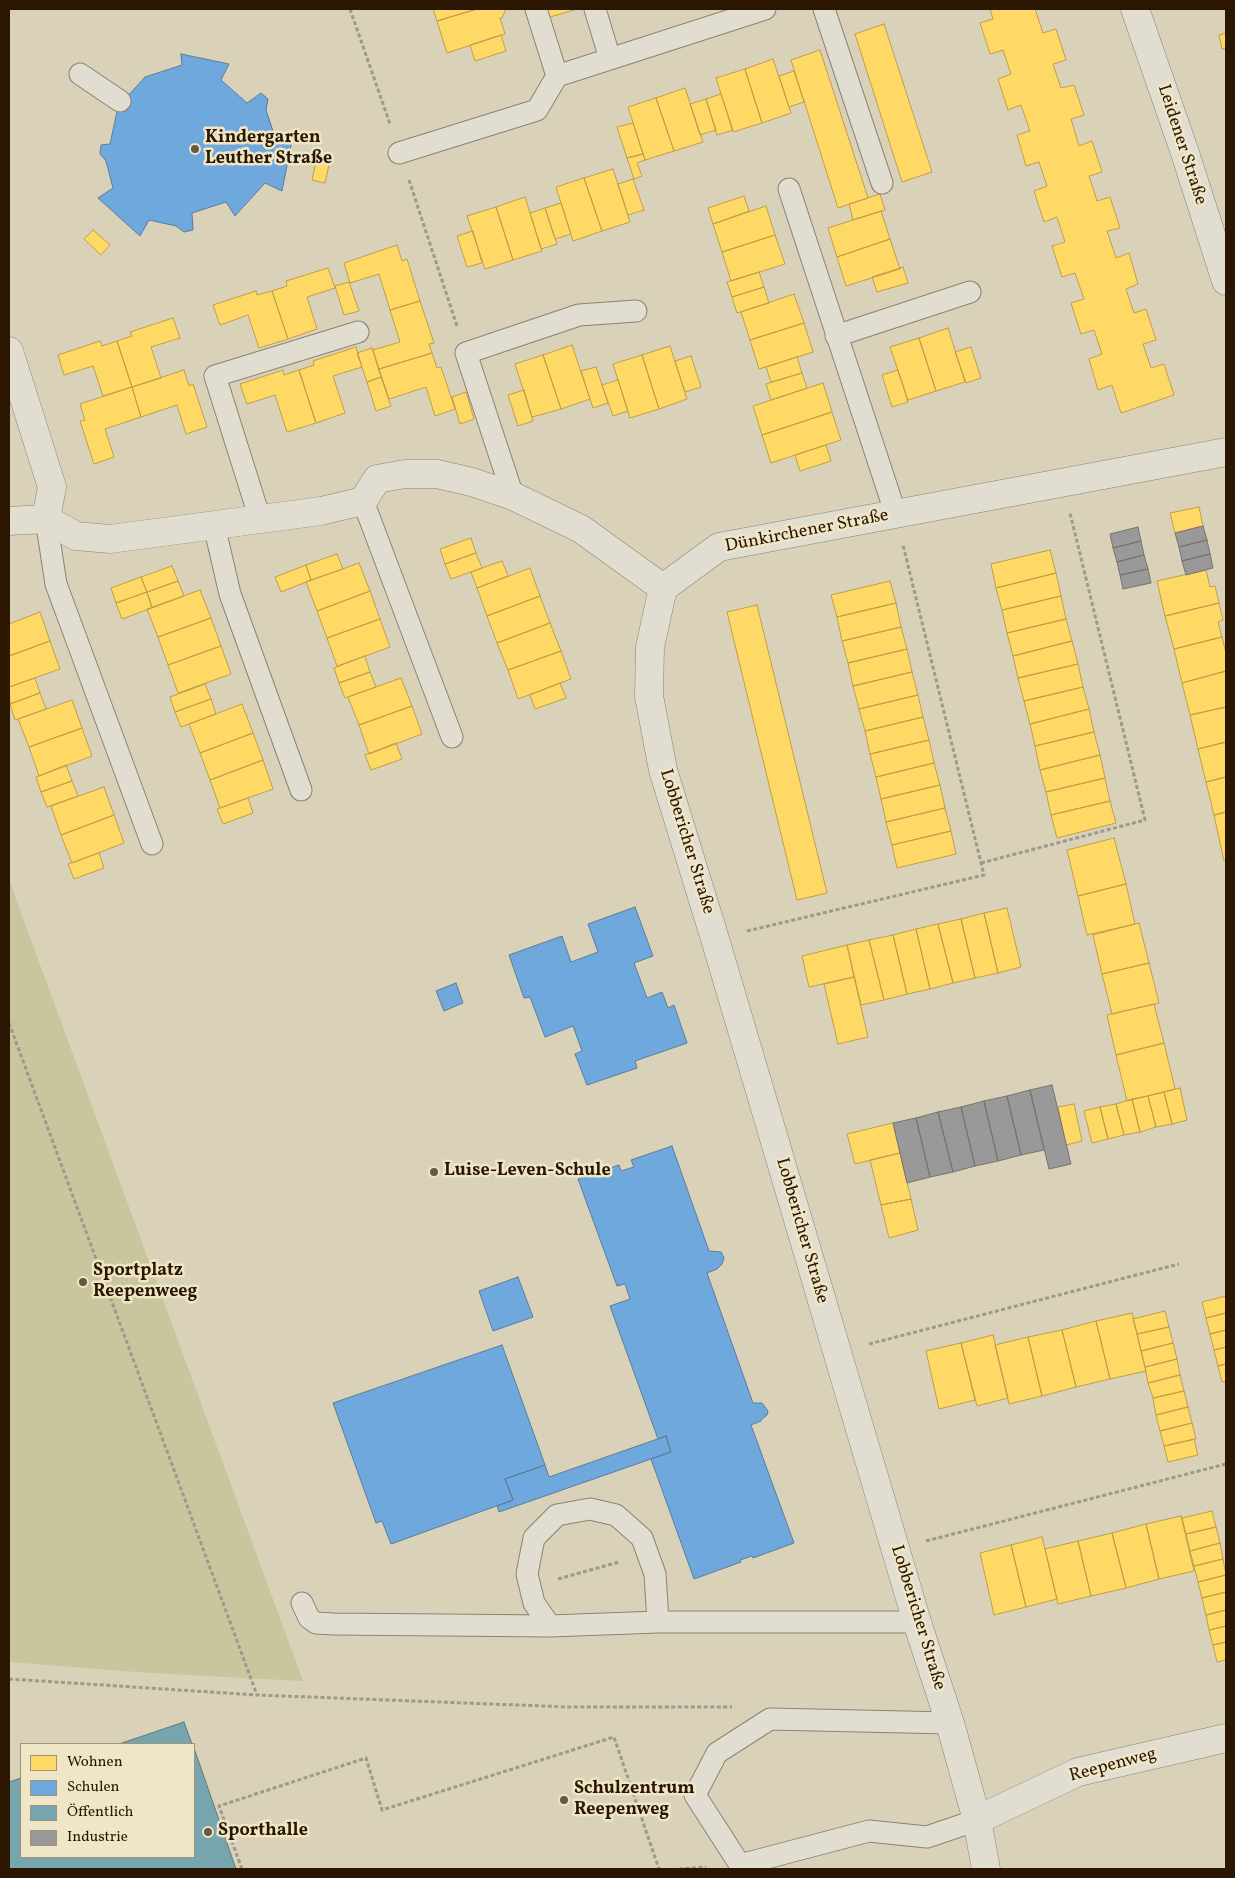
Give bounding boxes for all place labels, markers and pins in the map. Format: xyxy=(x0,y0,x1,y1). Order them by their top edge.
place label: Kindergarten Leuther Straße xyxy=(205,128,332,170)
marker: Kindergarten Leuther Straße xyxy=(189,143,201,155)
place label: Luise-Leven-Schule xyxy=(444,1161,611,1183)
marker: Luise-Leven-Schule xyxy=(428,1166,440,1178)
place label: Sportplatz Reepenweeg xyxy=(93,1261,197,1304)
marker: Sportplatz Reepenweeg xyxy=(77,1276,89,1288)
place label: Schulzentrum Reepenweg xyxy=(574,1779,695,1822)
marker: Schulzentrum Reepenweg xyxy=(558,1794,570,1806)
place label: Sporthalle xyxy=(218,1821,308,1843)
marker: Sporthalle xyxy=(202,1826,214,1838)

